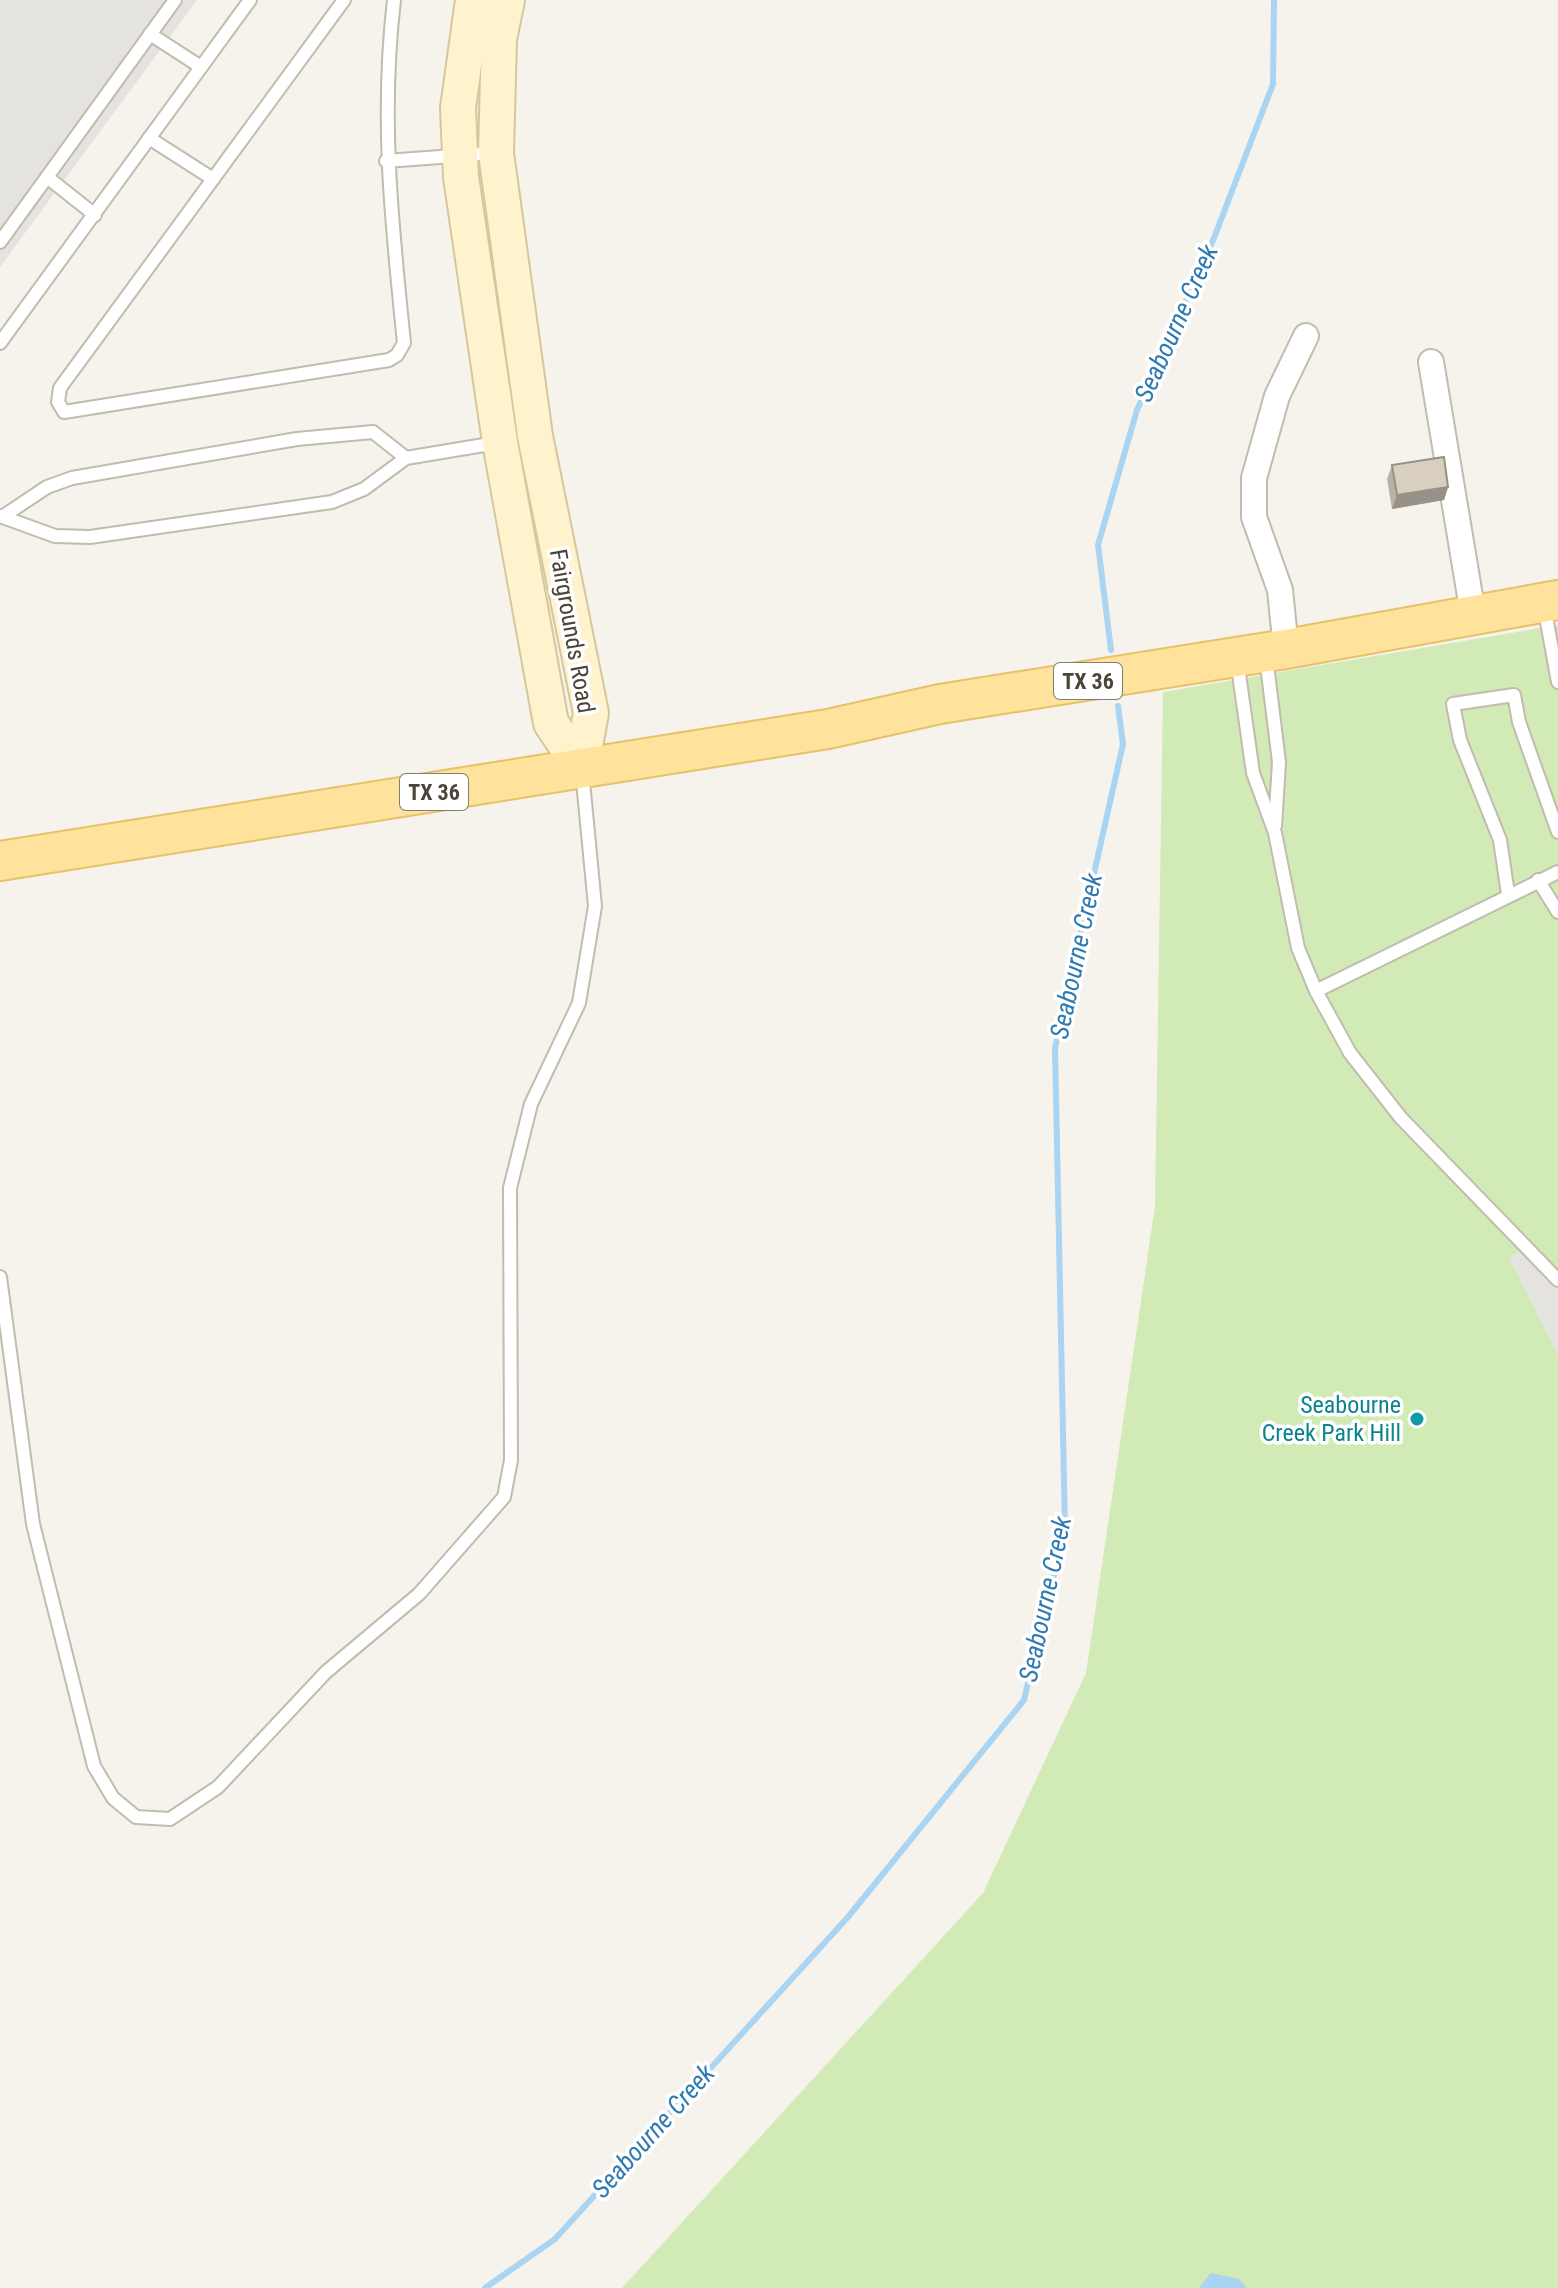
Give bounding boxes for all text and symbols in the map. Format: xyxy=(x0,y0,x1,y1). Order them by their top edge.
water label: Seabourne Creek xyxy=(1128,239,1224,406)
street label: Fairgrounds Road xyxy=(544,547,600,715)
road number: TX 36 xyxy=(1054,663,1122,699)
road number: TX 36 xyxy=(400,774,468,810)
water label: Seabourne Creek xyxy=(1044,870,1108,1042)
place label: Seabourne Creek Park Hill xyxy=(1262,1391,1401,1447)
marker: Seabourne Creek Park Hill xyxy=(1408,1410,1426,1428)
water label: Seabourne Creek xyxy=(1013,1513,1077,1685)
water label: Seabourne Creek xyxy=(585,2058,721,2204)

